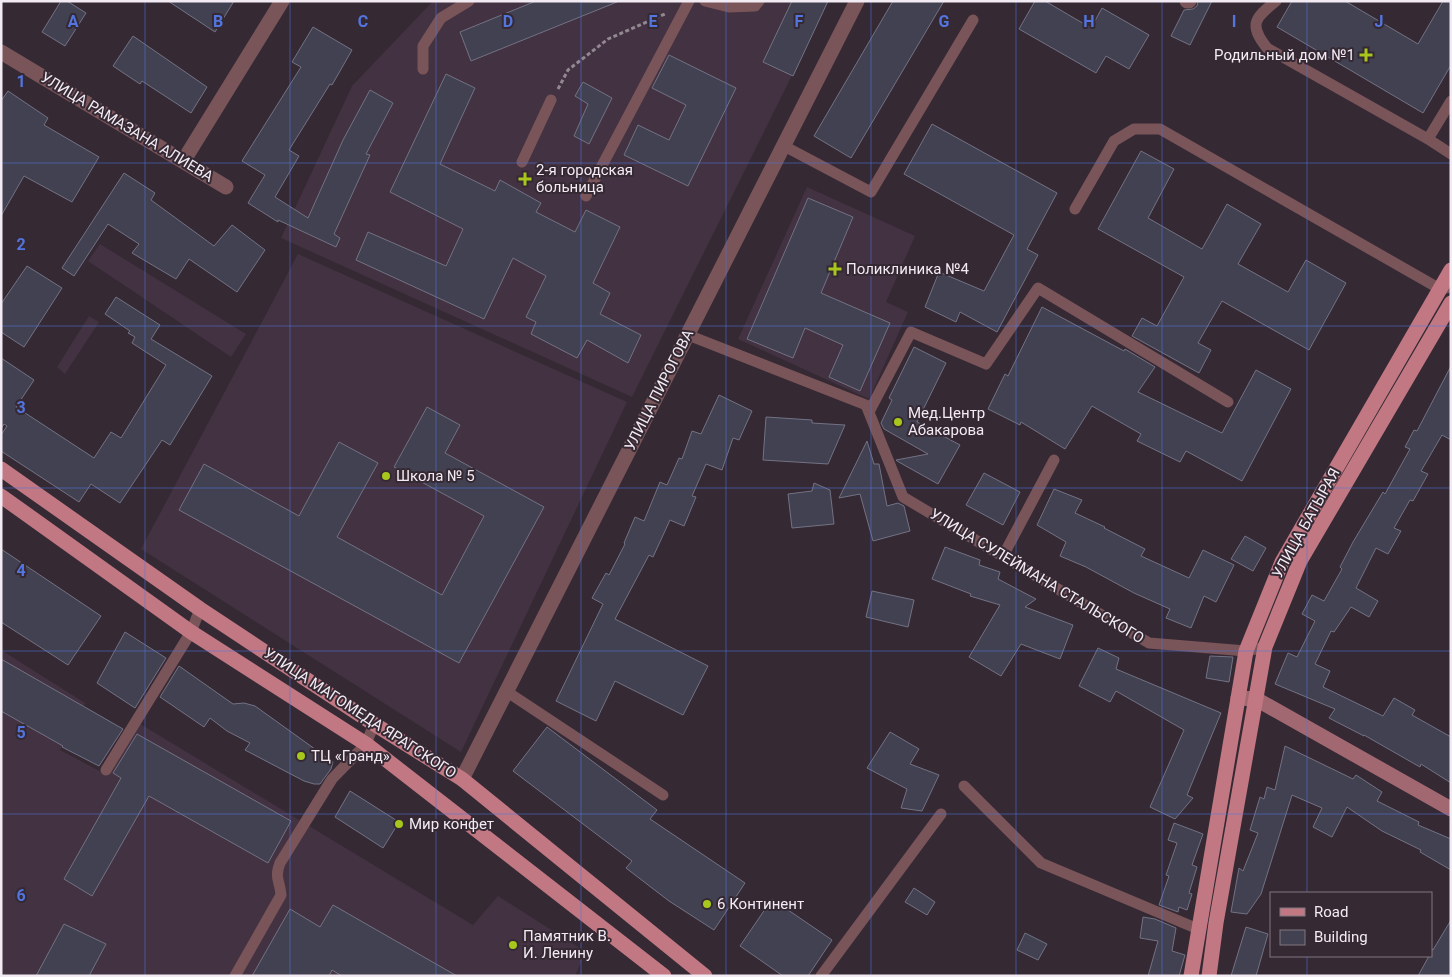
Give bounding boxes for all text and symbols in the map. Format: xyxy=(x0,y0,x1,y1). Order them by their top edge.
text: A xyxy=(68,12,79,31)
text: B xyxy=(213,12,223,31)
text: C xyxy=(358,12,368,31)
text: D xyxy=(503,12,513,31)
text: E xyxy=(649,12,658,31)
text: F xyxy=(795,12,804,31)
text: G xyxy=(939,12,950,31)
text: H xyxy=(1083,12,1095,31)
text: I xyxy=(1232,12,1236,31)
text: J xyxy=(1375,12,1383,31)
place label: Родильный дом №1 xyxy=(1214,46,1355,64)
marker: Родильный дом №1 xyxy=(1359,48,1373,62)
street label: УЛИЦА РАМАЗАНА АЛИЕВА xyxy=(37,68,217,186)
text: 1 xyxy=(16,72,26,91)
place label: 2-я городская больница xyxy=(536,161,633,196)
marker: 2-я городская больница xyxy=(518,172,532,186)
text: 2 xyxy=(16,235,26,254)
place label: Поликлиника №4 xyxy=(846,260,970,278)
marker: Поликлиника №4 xyxy=(828,262,842,276)
street label: УЛИЦА ПИРОГОВА xyxy=(621,326,697,454)
text: 3 xyxy=(16,398,26,417)
place label: Мед.Центр Абакарова xyxy=(908,404,985,439)
marker: Мед.Центр Абакарова xyxy=(892,416,904,428)
street label: УЛИЦА БАТЫРАЯ xyxy=(1268,465,1344,581)
place label: Школа № 5 xyxy=(396,467,475,485)
marker: Школа № 5 xyxy=(380,470,392,482)
street label: УЛИЦА СУЛЕЙМАНА СТАЛЬСКОГО xyxy=(927,505,1147,647)
text: 4 xyxy=(16,561,26,580)
street label: УЛИЦА МАГОМЕДА ЯРАГСКОГО xyxy=(260,644,460,782)
text: 5 xyxy=(16,723,26,742)
place label: ТЦ «Гранд» xyxy=(311,747,390,765)
marker: ТЦ «Гранд» xyxy=(295,750,307,762)
place label: Мир конфет xyxy=(409,815,494,833)
marker: Мир конфет xyxy=(393,818,405,830)
text: 6 xyxy=(16,886,26,905)
legend xyxy=(1270,892,1432,957)
place label: 6 Континент xyxy=(717,895,804,913)
marker: 6 Континент xyxy=(701,898,713,910)
text: Road xyxy=(1314,903,1348,921)
place label: Памятник В. И. Ленину xyxy=(523,927,611,962)
text: Building xyxy=(1314,928,1368,946)
marker: Памятник В. И. Ленину xyxy=(507,939,519,951)

